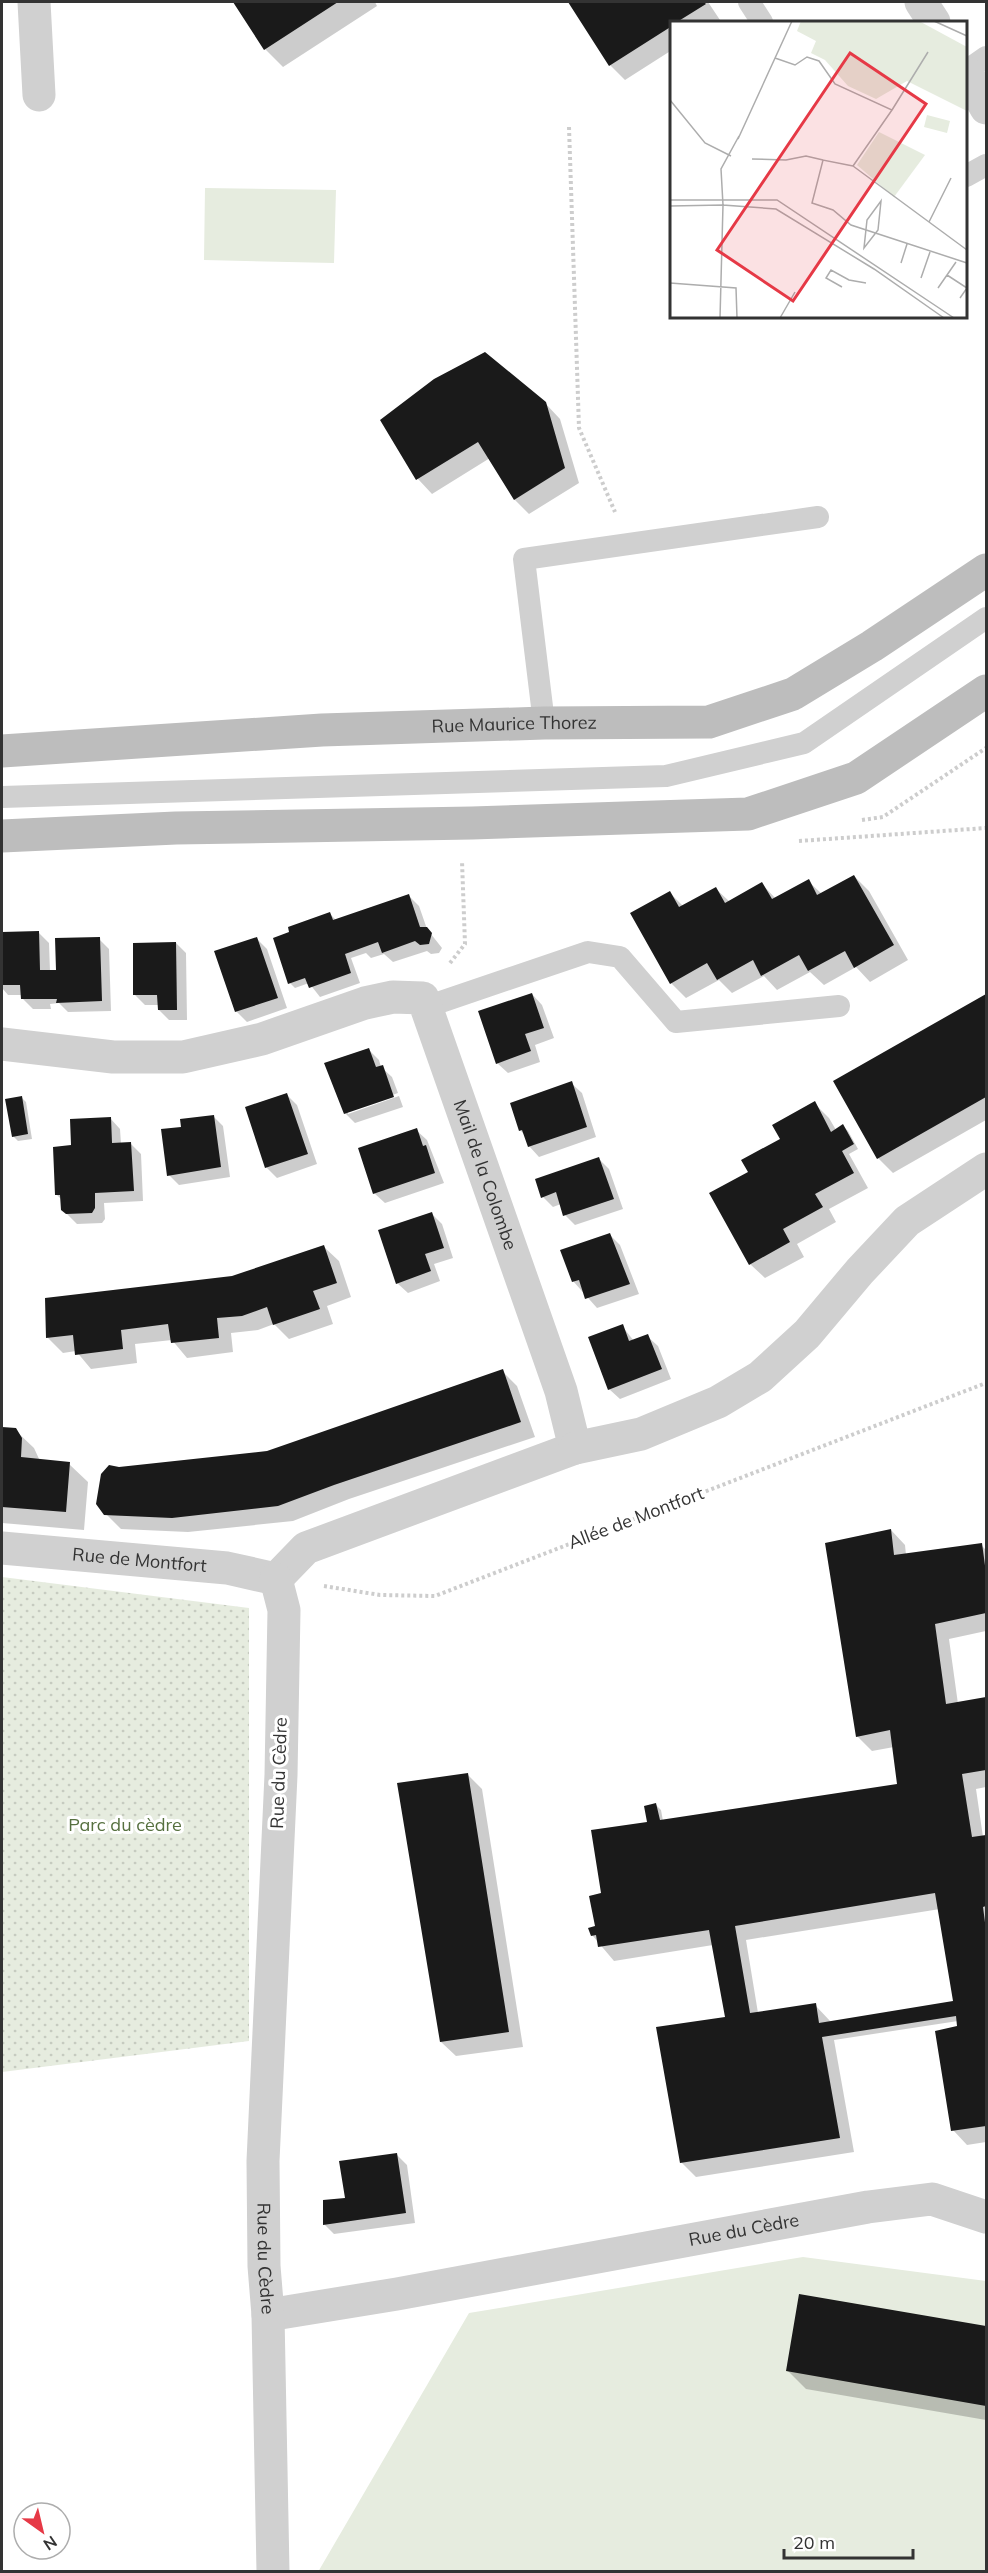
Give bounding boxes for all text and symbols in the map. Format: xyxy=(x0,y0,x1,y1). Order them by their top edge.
inset map xyxy=(670,21,967,318)
street label: Rue Maurice Thorez xyxy=(431,711,597,738)
street label: Mail de la Colombe xyxy=(449,1097,523,1253)
street label: Allée de Montfort xyxy=(565,1481,707,1554)
street label: Rue de Montfort xyxy=(71,1542,208,1577)
street label: Rue du Cèdre xyxy=(265,1717,292,1829)
park label: Parc du cèdre xyxy=(68,1813,182,1836)
street label: Rue du Cèdre xyxy=(252,2203,280,2315)
street label: Rue du Cèdre xyxy=(687,2208,801,2251)
north arrow xyxy=(12,2501,72,2561)
scale bar xyxy=(784,2522,913,2560)
text: 20 m xyxy=(793,2531,835,2554)
text: N xyxy=(40,2532,61,2555)

